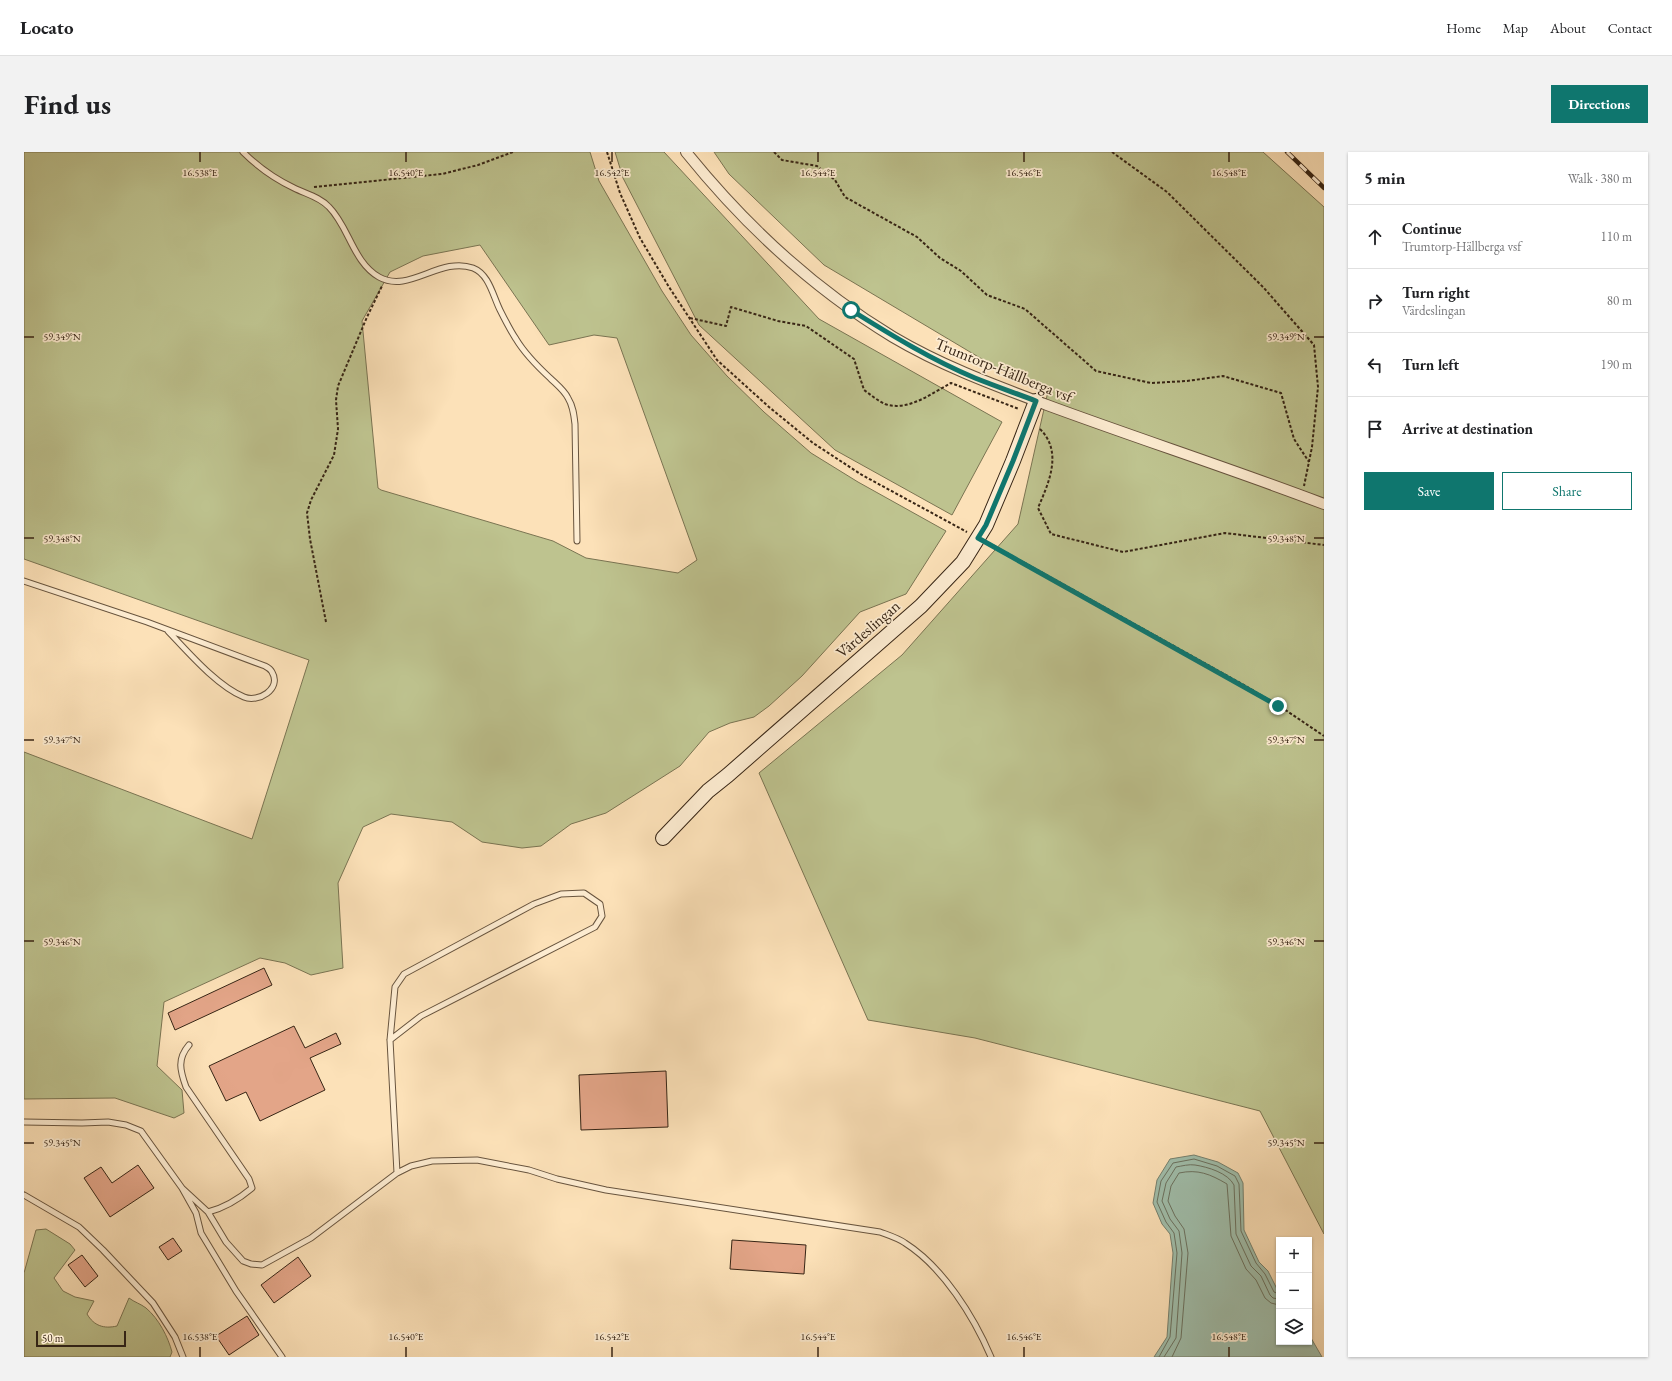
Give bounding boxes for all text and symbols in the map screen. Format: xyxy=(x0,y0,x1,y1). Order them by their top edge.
text: Locato xyxy=(20,15,74,40)
text: Home xyxy=(1446,19,1481,37)
text: Map xyxy=(1503,19,1528,37)
text: About xyxy=(1550,19,1586,37)
text: Contact xyxy=(1608,19,1652,37)
button: Directions xyxy=(1551,85,1648,123)
text: Find us xyxy=(24,86,111,122)
text: 16.538°E xyxy=(183,166,218,179)
text: 16.540°E xyxy=(389,166,424,179)
text: 16.542°E xyxy=(595,166,630,179)
text: 16.544°E xyxy=(801,166,836,179)
text: 16.546°E xyxy=(1007,166,1042,179)
text: 16.548°E xyxy=(1212,166,1247,179)
text: 5 min xyxy=(1364,167,1405,189)
text: Walk · 380 m xyxy=(1568,170,1632,187)
text: Continue xyxy=(1402,219,1462,238)
icon: ahead xyxy=(1364,226,1386,248)
text: 110 m xyxy=(1601,228,1632,245)
text: Trumtorp-Hällberga vsf xyxy=(1402,238,1521,255)
text: Turn right xyxy=(1402,283,1470,302)
icon: right xyxy=(1364,290,1386,312)
text: 80 m xyxy=(1607,292,1632,309)
route start xyxy=(842,301,860,319)
text: Värdeslingan xyxy=(1402,302,1466,319)
text: 59.349°N xyxy=(43,330,81,343)
text: 59.349°N xyxy=(1267,330,1305,343)
street label: Trumtorp-Hällberga vsf xyxy=(932,333,1078,408)
icon: left xyxy=(1364,354,1386,376)
text: Turn left xyxy=(1402,355,1459,374)
text: 190 m xyxy=(1601,356,1632,373)
icon: arrive xyxy=(1364,418,1386,440)
text: Arrive at destination xyxy=(1402,419,1533,438)
button: Save xyxy=(1364,472,1494,510)
button: Share xyxy=(1502,472,1632,510)
text: 59.348°N xyxy=(43,532,81,545)
text: 59.348°N xyxy=(1267,532,1305,545)
street label: Värdeslingan xyxy=(832,595,905,663)
route end xyxy=(1269,697,1287,715)
text: 59.347°N xyxy=(43,733,81,746)
text: 59.347°N xyxy=(1267,733,1305,746)
text: 59.346°N xyxy=(43,935,81,948)
text: 59.346°N xyxy=(1267,935,1305,948)
text: 59.345°N xyxy=(43,1136,81,1149)
text: 59.345°N xyxy=(1267,1136,1305,1149)
map controls xyxy=(1276,1237,1312,1345)
button: + xyxy=(1276,1237,1312,1273)
button: − xyxy=(1276,1273,1312,1309)
button: layers xyxy=(1276,1309,1312,1345)
scale bar xyxy=(36,1329,126,1348)
text: 16.538°E xyxy=(183,1330,218,1343)
text: 16.540°E xyxy=(389,1330,424,1343)
text: 16.542°E xyxy=(595,1330,630,1343)
text: 16.544°E xyxy=(801,1330,836,1343)
text: 16.546°E xyxy=(1007,1330,1042,1343)
text: 16.548°E xyxy=(1212,1330,1247,1343)
text: 50 m xyxy=(42,1331,63,1345)

